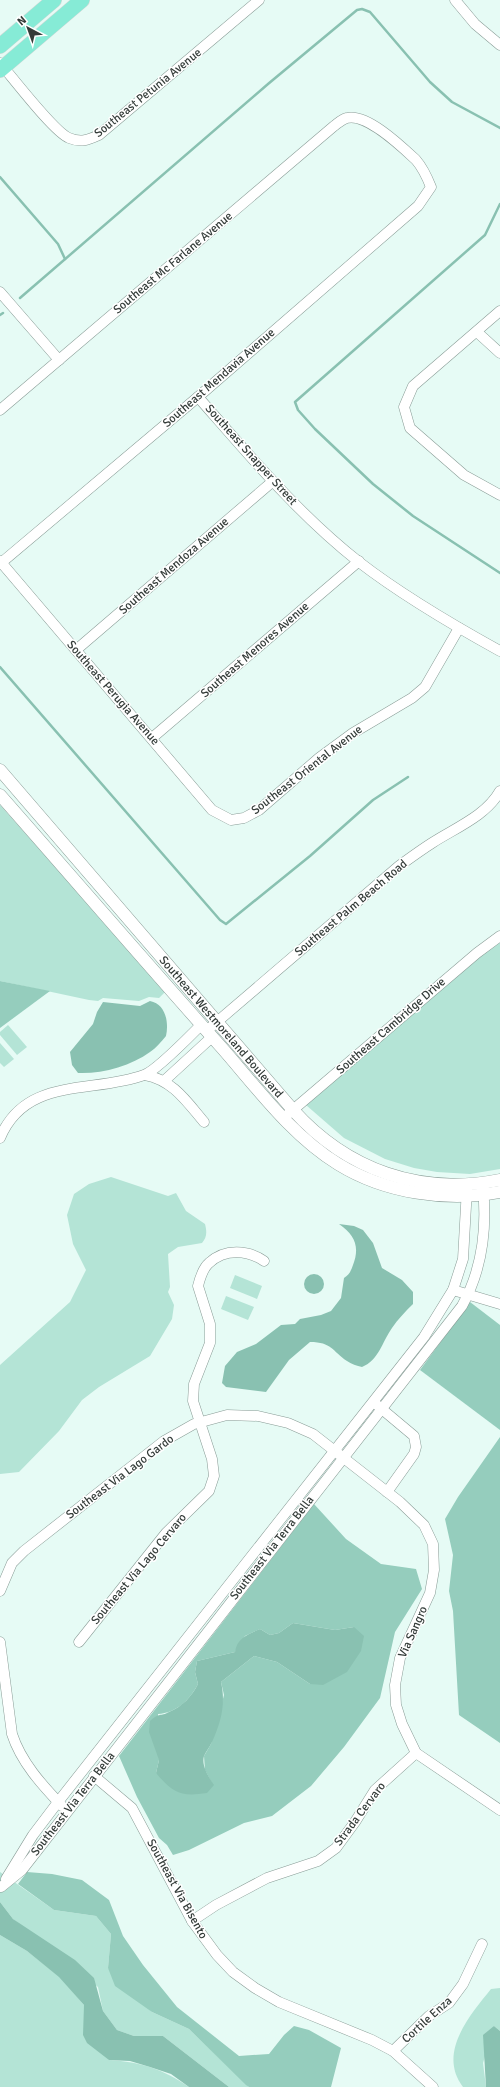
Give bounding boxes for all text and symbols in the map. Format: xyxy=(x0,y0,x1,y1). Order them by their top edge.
north arrow xyxy=(8,8,48,48)
text: N xyxy=(15,13,29,28)
street label: Southeast Petunia Avenue xyxy=(91,45,205,141)
street label: Southeast Mc Farlane Avenue xyxy=(110,209,236,317)
street label: Southeast Mendavia Avenue xyxy=(160,325,278,431)
street label: Southeast Snapper Street xyxy=(202,401,300,509)
street label: Southeast Mendoza Avenue xyxy=(116,514,232,618)
street label: Southeast Menores Avenue xyxy=(198,599,312,701)
street label: Southeast Perugia Avenue xyxy=(63,638,163,748)
street label: Southeast Oriental Avenue xyxy=(249,722,365,818)
street label: Southeast Palm Beach Road xyxy=(292,856,410,960)
street label: Southeast Westmoreland Boulevard xyxy=(156,953,287,1101)
street label: Southeast Cambridge Drive xyxy=(333,975,449,1077)
street label: Southeast Via Lago Gardo xyxy=(63,1431,177,1523)
street label: Southeast Via Terra Bella xyxy=(227,1493,317,1603)
street label: Southeast Via Lago Cervaro xyxy=(88,1510,190,1628)
street label: Via Sangro xyxy=(395,1604,431,1660)
street label: Southeast Via Terra Bella xyxy=(28,1749,118,1859)
street label: Strada Cervaro xyxy=(331,1779,389,1849)
street label: Southeast Via Bisento xyxy=(143,1836,211,1942)
street label: Cortile Enza xyxy=(399,1994,455,2046)

